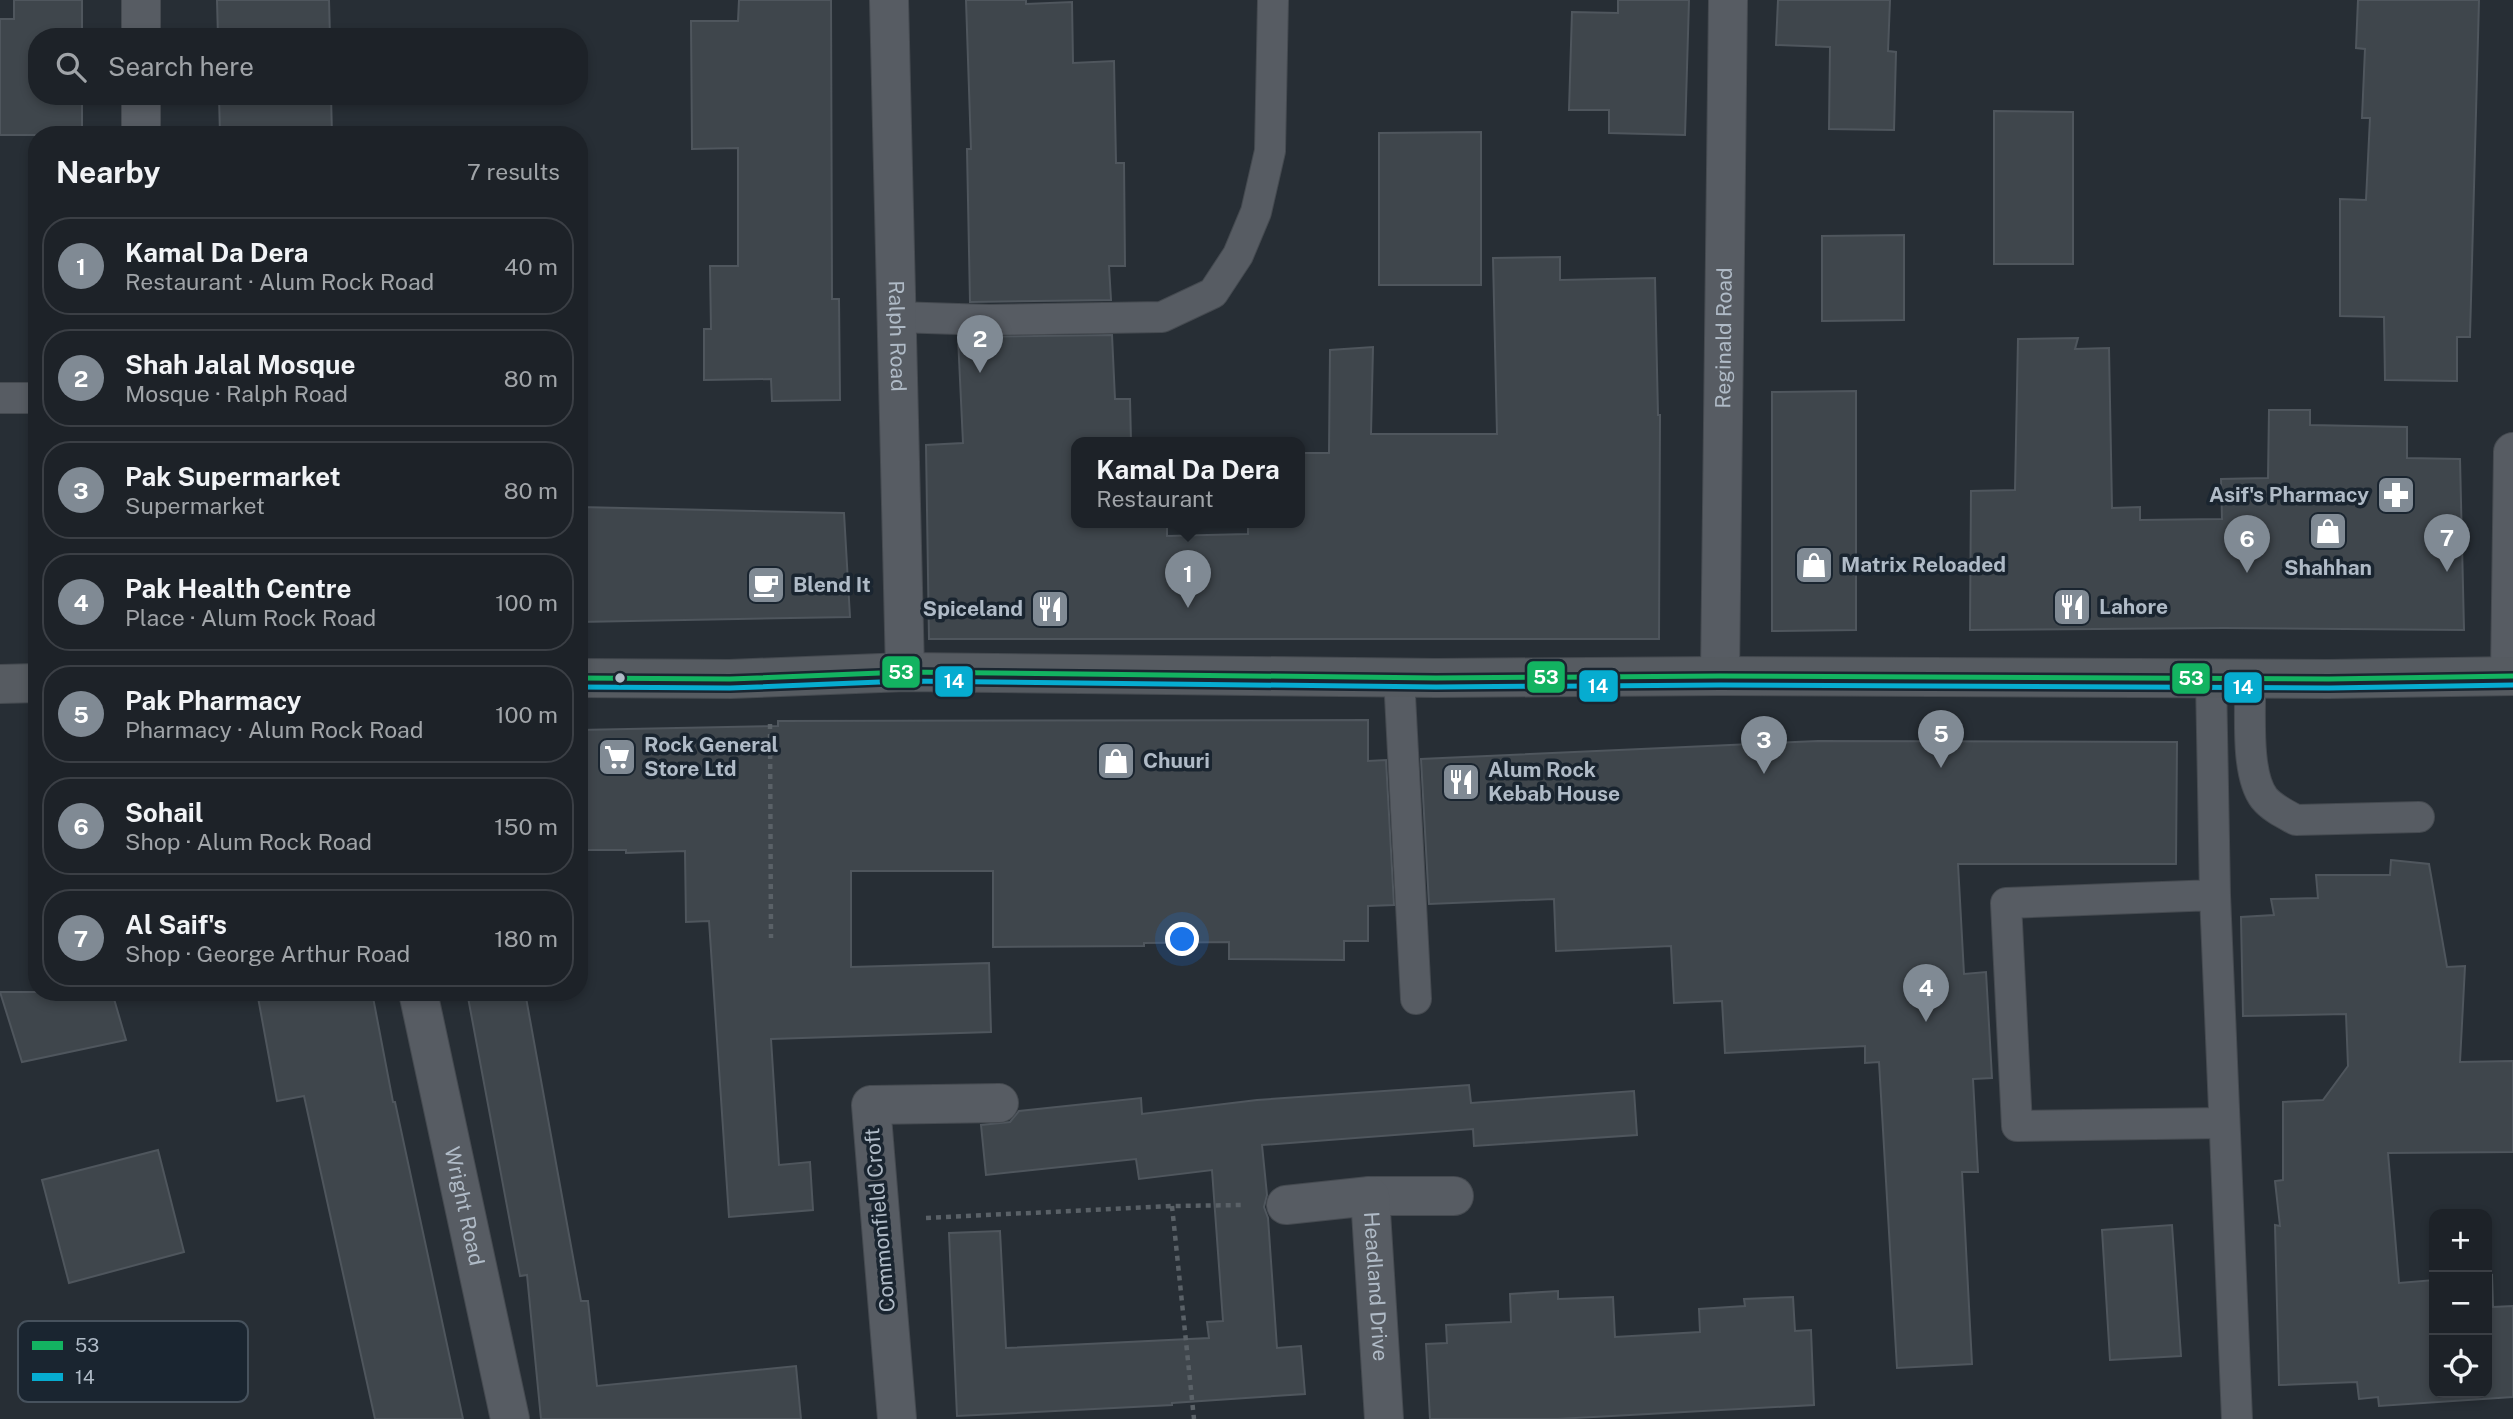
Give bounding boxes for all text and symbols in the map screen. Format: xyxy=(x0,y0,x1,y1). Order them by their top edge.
search box xyxy=(28,28,588,105)
icon: search xyxy=(52,48,90,86)
text: Search here xyxy=(108,51,254,82)
text: Nearby xyxy=(56,154,160,190)
text: 7 results xyxy=(467,158,560,185)
text: Kamal Da Dera xyxy=(125,237,309,268)
text: 1 xyxy=(76,253,86,280)
text: 40 m xyxy=(504,253,558,280)
street label: Reginald Road xyxy=(1710,267,1737,409)
text: Restaurant · Alum Rock Road xyxy=(125,268,434,295)
street label: Ralph Road xyxy=(884,280,911,392)
pin: 2 xyxy=(957,315,1003,373)
text: Shah Jalal Mosque xyxy=(125,349,355,380)
text: 2 xyxy=(74,365,88,392)
text: 80 m xyxy=(504,365,558,392)
text: Mosque · Ralph Road xyxy=(125,380,348,407)
popup xyxy=(1071,437,1305,528)
text: Kamal Da Dera xyxy=(1096,454,1280,485)
text: Pak Supermarket xyxy=(125,461,341,492)
pharmacy icon: Asif's Pharmacy xyxy=(2375,474,2417,516)
text: 3 xyxy=(73,477,89,504)
text: 80 m xyxy=(504,477,558,504)
place label: Asif's Pharmacy xyxy=(2209,482,2369,507)
text: Restaurant xyxy=(1096,485,1214,512)
text: Supermarket xyxy=(125,492,265,519)
shop icon: Shahhan xyxy=(2307,510,2349,552)
pin: 7 xyxy=(2424,514,2470,572)
pin: 6 xyxy=(2224,515,2270,573)
shop icon: Matrix Reloaded xyxy=(1793,544,1835,586)
pin: 1 xyxy=(1165,550,1211,608)
place label: Matrix Reloaded xyxy=(1841,552,2006,577)
place label: Shahhan xyxy=(2284,555,2372,580)
cafe icon: Blend It xyxy=(745,564,787,606)
place label: Blend It xyxy=(793,572,871,597)
text: Pak Health Centre xyxy=(125,573,351,604)
restaurant icon: Lahore xyxy=(2051,586,2093,628)
restaurant icon: Spiceland xyxy=(1029,588,1071,630)
text: 4 xyxy=(73,589,89,616)
text: 100 m xyxy=(495,589,558,616)
place label: Lahore xyxy=(2099,594,2168,619)
place label: Spiceland xyxy=(923,596,1023,621)
text: Place · Alum Rock Road xyxy=(125,604,376,631)
line badge: 53 xyxy=(881,655,921,689)
line badge: 53 xyxy=(1526,660,1566,694)
text: 53 xyxy=(888,661,914,683)
line badge: 53 xyxy=(2171,662,2211,695)
line badge: 14 xyxy=(934,665,974,698)
text: 53 xyxy=(1533,666,1559,688)
text: 53 xyxy=(2178,667,2204,689)
line badge: 14 xyxy=(1578,669,1619,703)
text: 14 xyxy=(944,670,964,692)
unlabelled marker xyxy=(613,671,627,685)
line badge: 14 xyxy=(2223,671,2263,704)
text: 14 xyxy=(1588,675,1608,697)
text: 14 xyxy=(2233,676,2253,698)
text: Pak Pharmacy xyxy=(125,685,301,716)
text: 5 xyxy=(73,701,89,728)
text: 100 m xyxy=(495,701,558,728)
pin: 5 xyxy=(1918,710,1964,768)
text: Pharmacy · Alum Rock Road xyxy=(125,716,423,743)
pin: 3 xyxy=(1741,716,1787,774)
place label: Rock General Store Ltd xyxy=(644,732,779,781)
supermarket icon: Rock General Store Ltd xyxy=(596,736,638,778)
shop icon: Chuuri xyxy=(1095,740,1137,782)
place label: Chuuri xyxy=(1143,748,1210,773)
place label: Alum Rock Kebab House xyxy=(1488,757,1620,806)
restaurant icon: Alum Rock Kebab House xyxy=(1440,761,1482,803)
text: Sohail xyxy=(125,797,203,828)
text: 6 xyxy=(73,813,89,840)
text: 150 m xyxy=(494,813,558,840)
text: Shop · Alum Rock Road xyxy=(125,828,372,855)
text: Al Saif's xyxy=(125,909,227,940)
your location xyxy=(1165,922,1199,956)
text: 7 xyxy=(74,925,88,952)
text: 180 m xyxy=(494,925,558,952)
text: Shop · George Arthur Road xyxy=(125,940,410,967)
pin: 4 xyxy=(1903,964,1949,1022)
street label: Commonfield Croft xyxy=(859,1127,900,1313)
street label: Wright Road xyxy=(440,1144,490,1268)
map controls xyxy=(2429,1209,2492,1398)
button: + xyxy=(2429,1209,2492,1272)
street label: Headland Drive xyxy=(1359,1211,1393,1362)
button: − xyxy=(2429,1272,2492,1335)
legend xyxy=(18,1321,248,1402)
text: 53 xyxy=(75,1334,99,1356)
button: locate xyxy=(2429,1335,2492,1398)
text: 14 xyxy=(75,1366,95,1388)

